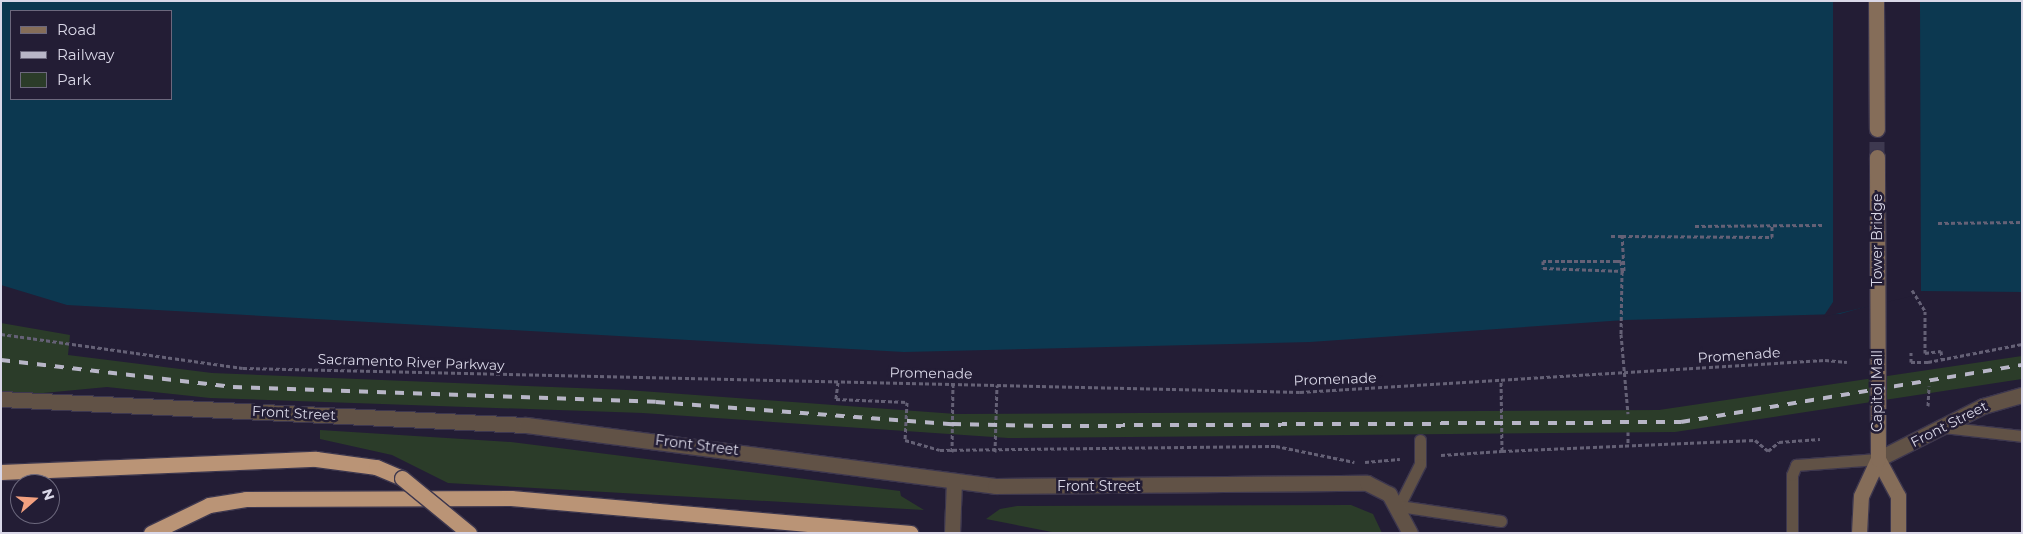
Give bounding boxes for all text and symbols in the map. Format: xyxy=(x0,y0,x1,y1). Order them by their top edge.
legend xyxy=(10,10,172,100)
text: Road xyxy=(57,20,96,39)
text: Railway xyxy=(57,45,114,64)
text: Park xyxy=(57,70,91,89)
street label: Tower Bridge xyxy=(1869,193,1885,287)
street label: Promenade xyxy=(1697,344,1781,366)
street label: Sacramento River Parkway xyxy=(317,350,505,374)
street label: Capitol Mall xyxy=(1869,350,1885,432)
street label: Promenade xyxy=(889,364,973,382)
street label: Promenade xyxy=(1293,369,1377,389)
street label: Front Street xyxy=(1908,397,1990,451)
street label: Front Street xyxy=(252,402,336,424)
street label: Front Street xyxy=(654,432,740,458)
north arrow xyxy=(10,474,60,524)
street label: Front Street xyxy=(1057,478,1141,494)
text: N xyxy=(38,486,59,503)

